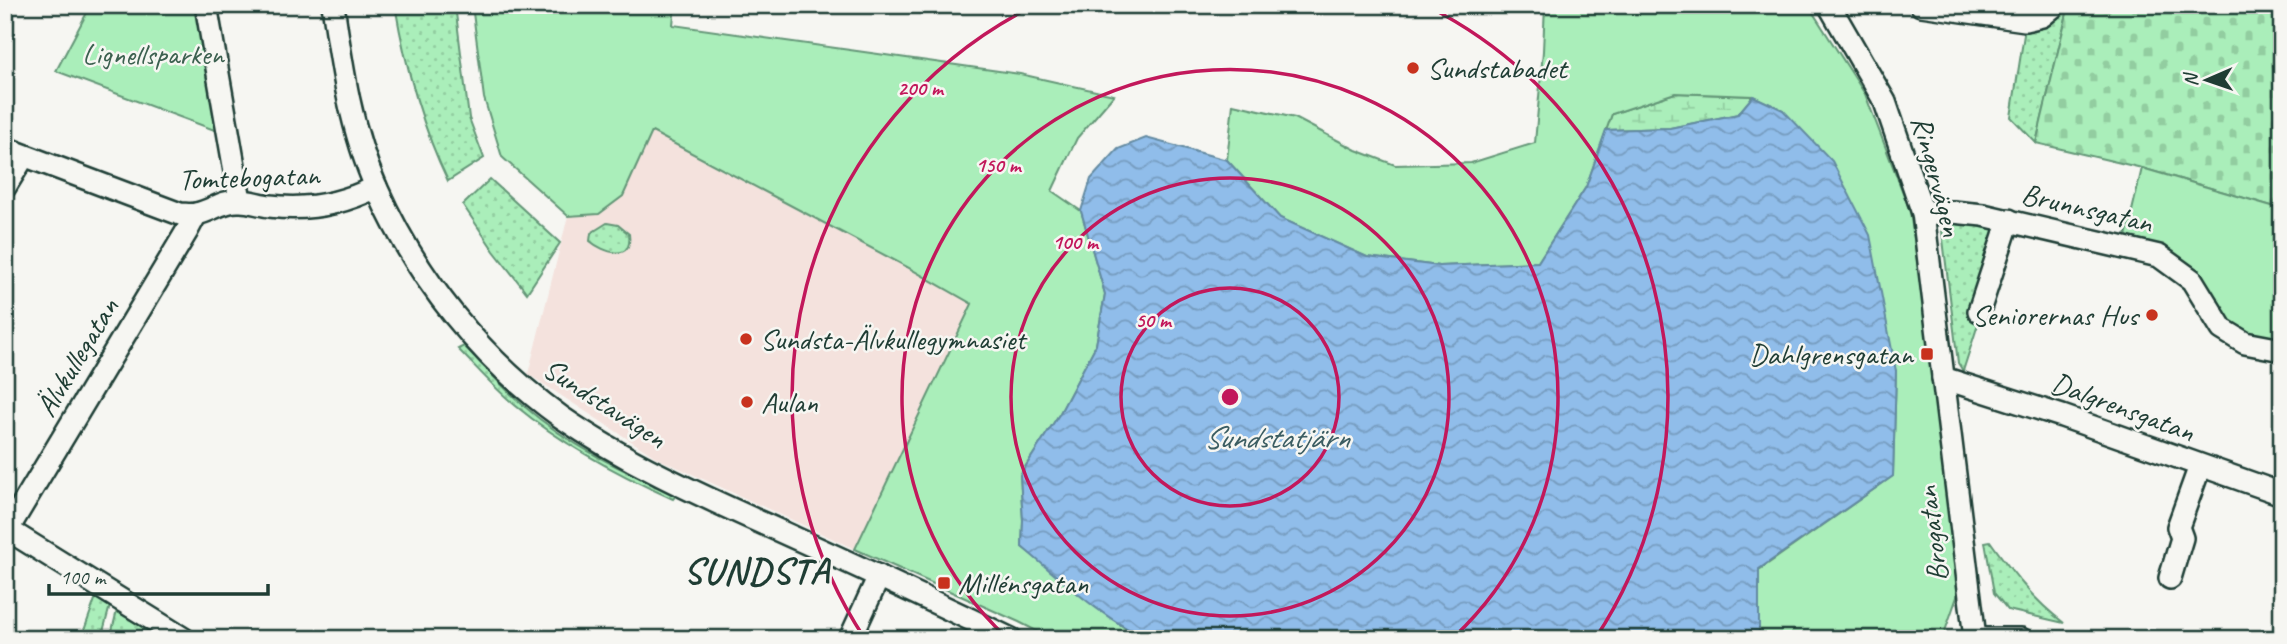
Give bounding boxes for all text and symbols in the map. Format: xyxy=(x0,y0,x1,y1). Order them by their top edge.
park label: Lignellsparken xyxy=(82,35,225,73)
north arrow xyxy=(2172,46,2242,116)
place label: Sundstabadet xyxy=(1427,49,1569,87)
marker: Sundstabadet xyxy=(1405,60,1421,76)
text: N xyxy=(2179,71,2203,87)
text: 200 m xyxy=(897,75,945,101)
street label: Ringervägen xyxy=(1903,111,1971,241)
text: 150 m xyxy=(975,152,1023,178)
street label: Tomtebogatan xyxy=(178,155,322,198)
street label: Brunnsgatan xyxy=(2018,175,2158,242)
text: 100 m xyxy=(1052,229,1100,255)
street label: Älvkullegatan xyxy=(27,290,127,423)
place label: Seniorernas Hus xyxy=(1972,296,2141,334)
text: 50 m xyxy=(1135,307,1173,333)
marker: Seniorernas Hus xyxy=(2144,307,2160,323)
place label: Sundsta-Älvkullegymnasiet xyxy=(760,320,1028,358)
marker: Sundsta-Älvkullegymnasiet xyxy=(738,331,754,347)
place label: Dahlgrensgatan xyxy=(1749,335,1914,373)
marker: Dahlgrensgatan xyxy=(1919,346,1935,362)
street label: Sundstavägen xyxy=(536,349,674,457)
street label: Dalgrensgatan xyxy=(2046,364,2200,451)
place label: Aulan xyxy=(761,383,818,421)
centre of rings xyxy=(1218,385,1242,409)
marker: Aulan xyxy=(739,394,755,410)
water label: Sundstatjärn xyxy=(1203,417,1351,458)
street label: Brogatan xyxy=(1907,483,1957,584)
district label: SUNDSTA xyxy=(683,547,832,594)
scale bar xyxy=(49,553,268,597)
text: 100 m xyxy=(60,564,107,590)
place label: Millénsgatan xyxy=(958,564,1089,602)
marker: Millénsgatan xyxy=(936,575,952,591)

